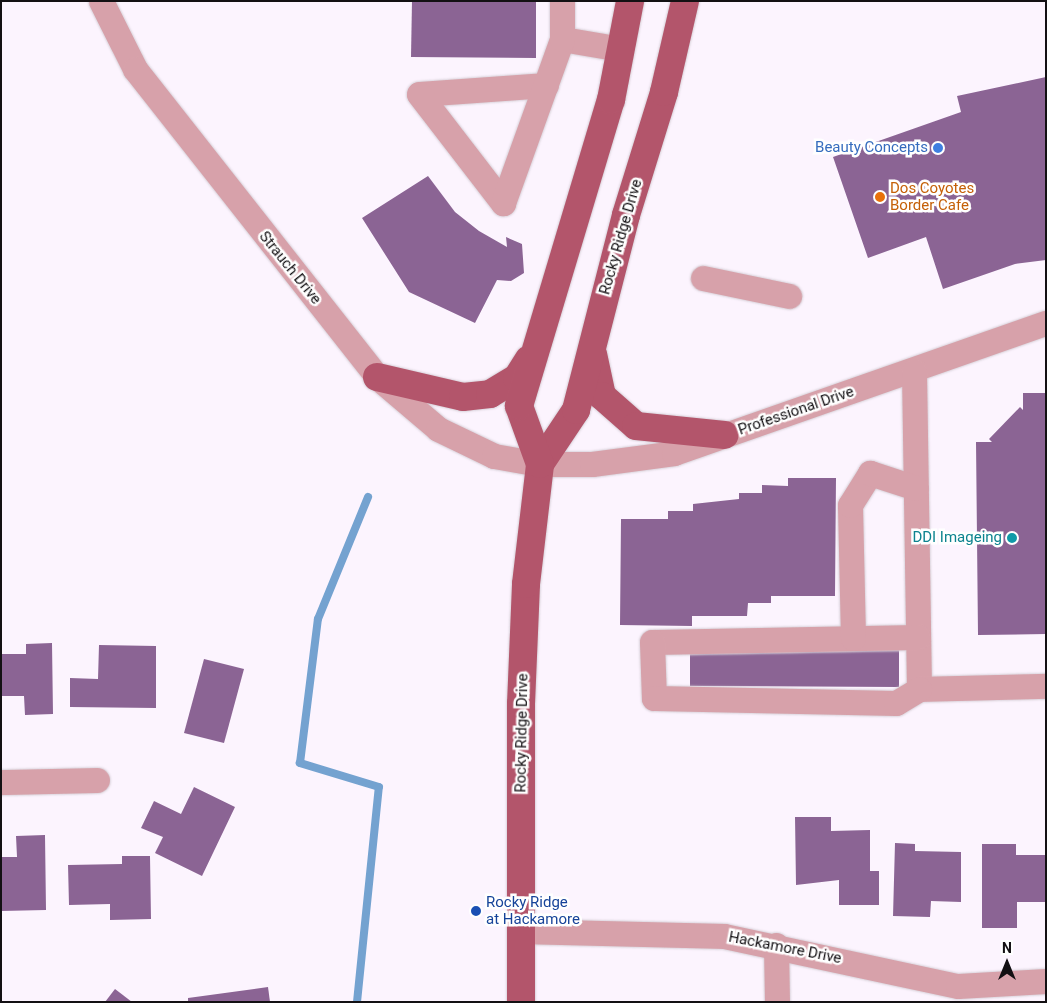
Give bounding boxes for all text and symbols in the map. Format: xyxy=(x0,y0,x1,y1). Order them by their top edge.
place label: Beauty Concepts xyxy=(815,139,928,157)
marker: Beauty Concepts xyxy=(932,142,944,154)
street label: Rocky Ridge Drive xyxy=(596,177,646,297)
place label: Dos Coyotes Border Cafe xyxy=(890,179,974,214)
marker: Dos Coyotes Border Cafe xyxy=(874,191,886,203)
street label: Strauch Drive xyxy=(255,228,325,308)
street label: Professional Drive xyxy=(736,383,856,439)
place label: DDI Imageing xyxy=(912,529,1002,547)
marker: DDI Imageing xyxy=(1006,532,1018,544)
street label: Rocky Ridge Drive xyxy=(512,673,532,793)
place label: Rocky Ridge at Hackamore xyxy=(486,893,580,928)
marker: Rocky Ridge at Hackamore xyxy=(470,905,482,917)
street label: Hackamore Drive xyxy=(727,928,843,968)
north arrow xyxy=(982,938,1032,988)
text: N xyxy=(1002,940,1012,956)

